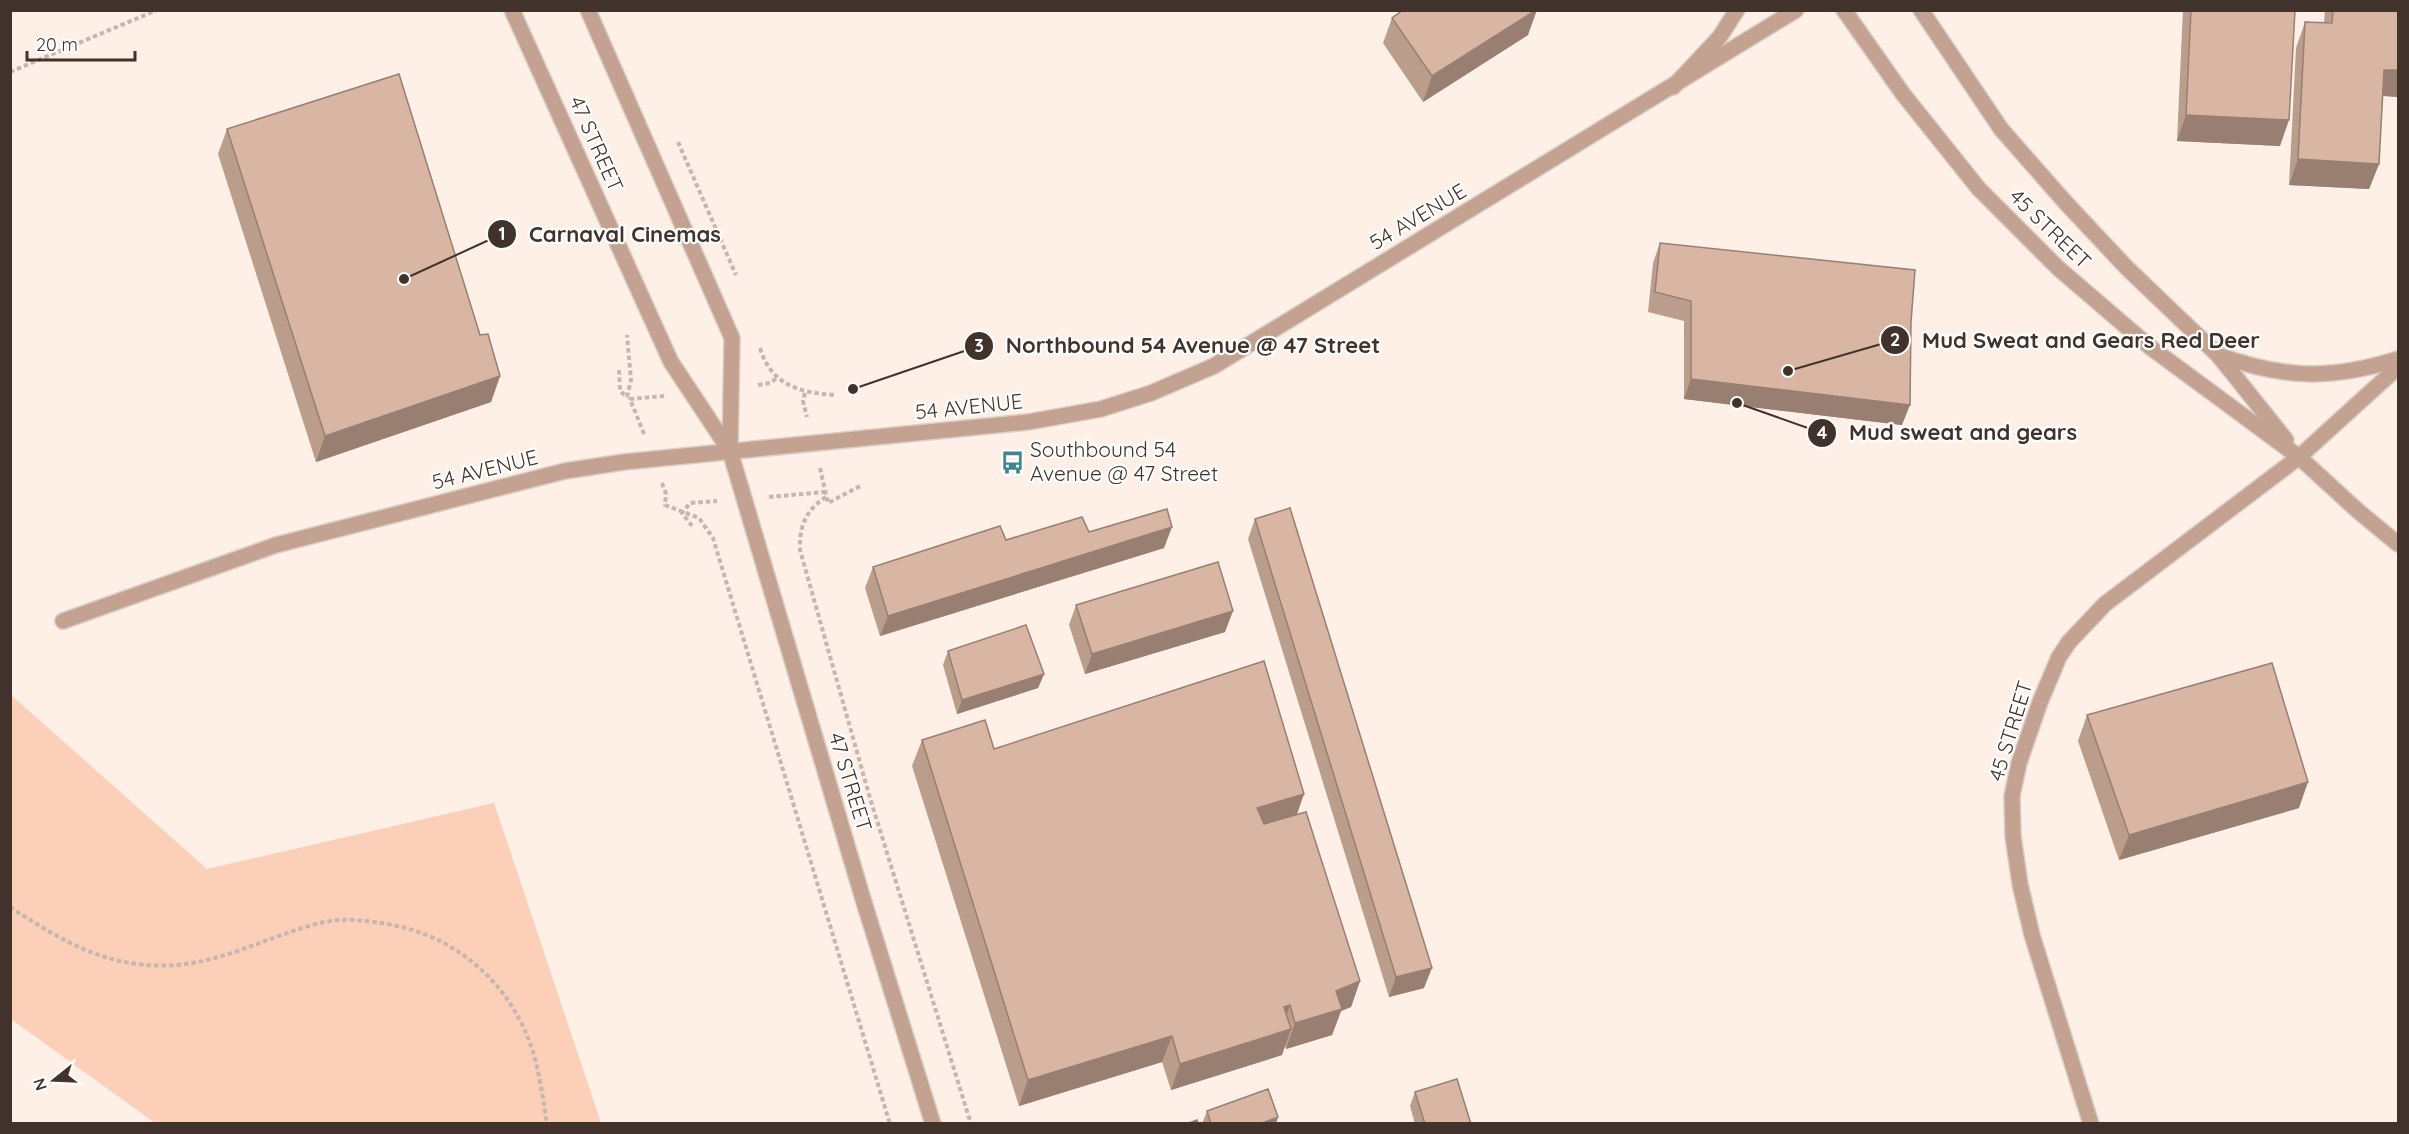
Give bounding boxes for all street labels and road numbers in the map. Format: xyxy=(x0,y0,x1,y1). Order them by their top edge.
street label: 47 STREET xyxy=(564,92,630,195)
street label: 54 AVENUE xyxy=(1365,177,1470,255)
street label: 45 STREET xyxy=(2004,183,2097,274)
street label: 54 AVENUE xyxy=(914,387,1024,425)
street label: 54 AVENUE xyxy=(429,443,540,495)
street label: 45 STREET xyxy=(1982,677,2038,784)
street label: 47 STREET xyxy=(824,729,878,834)

